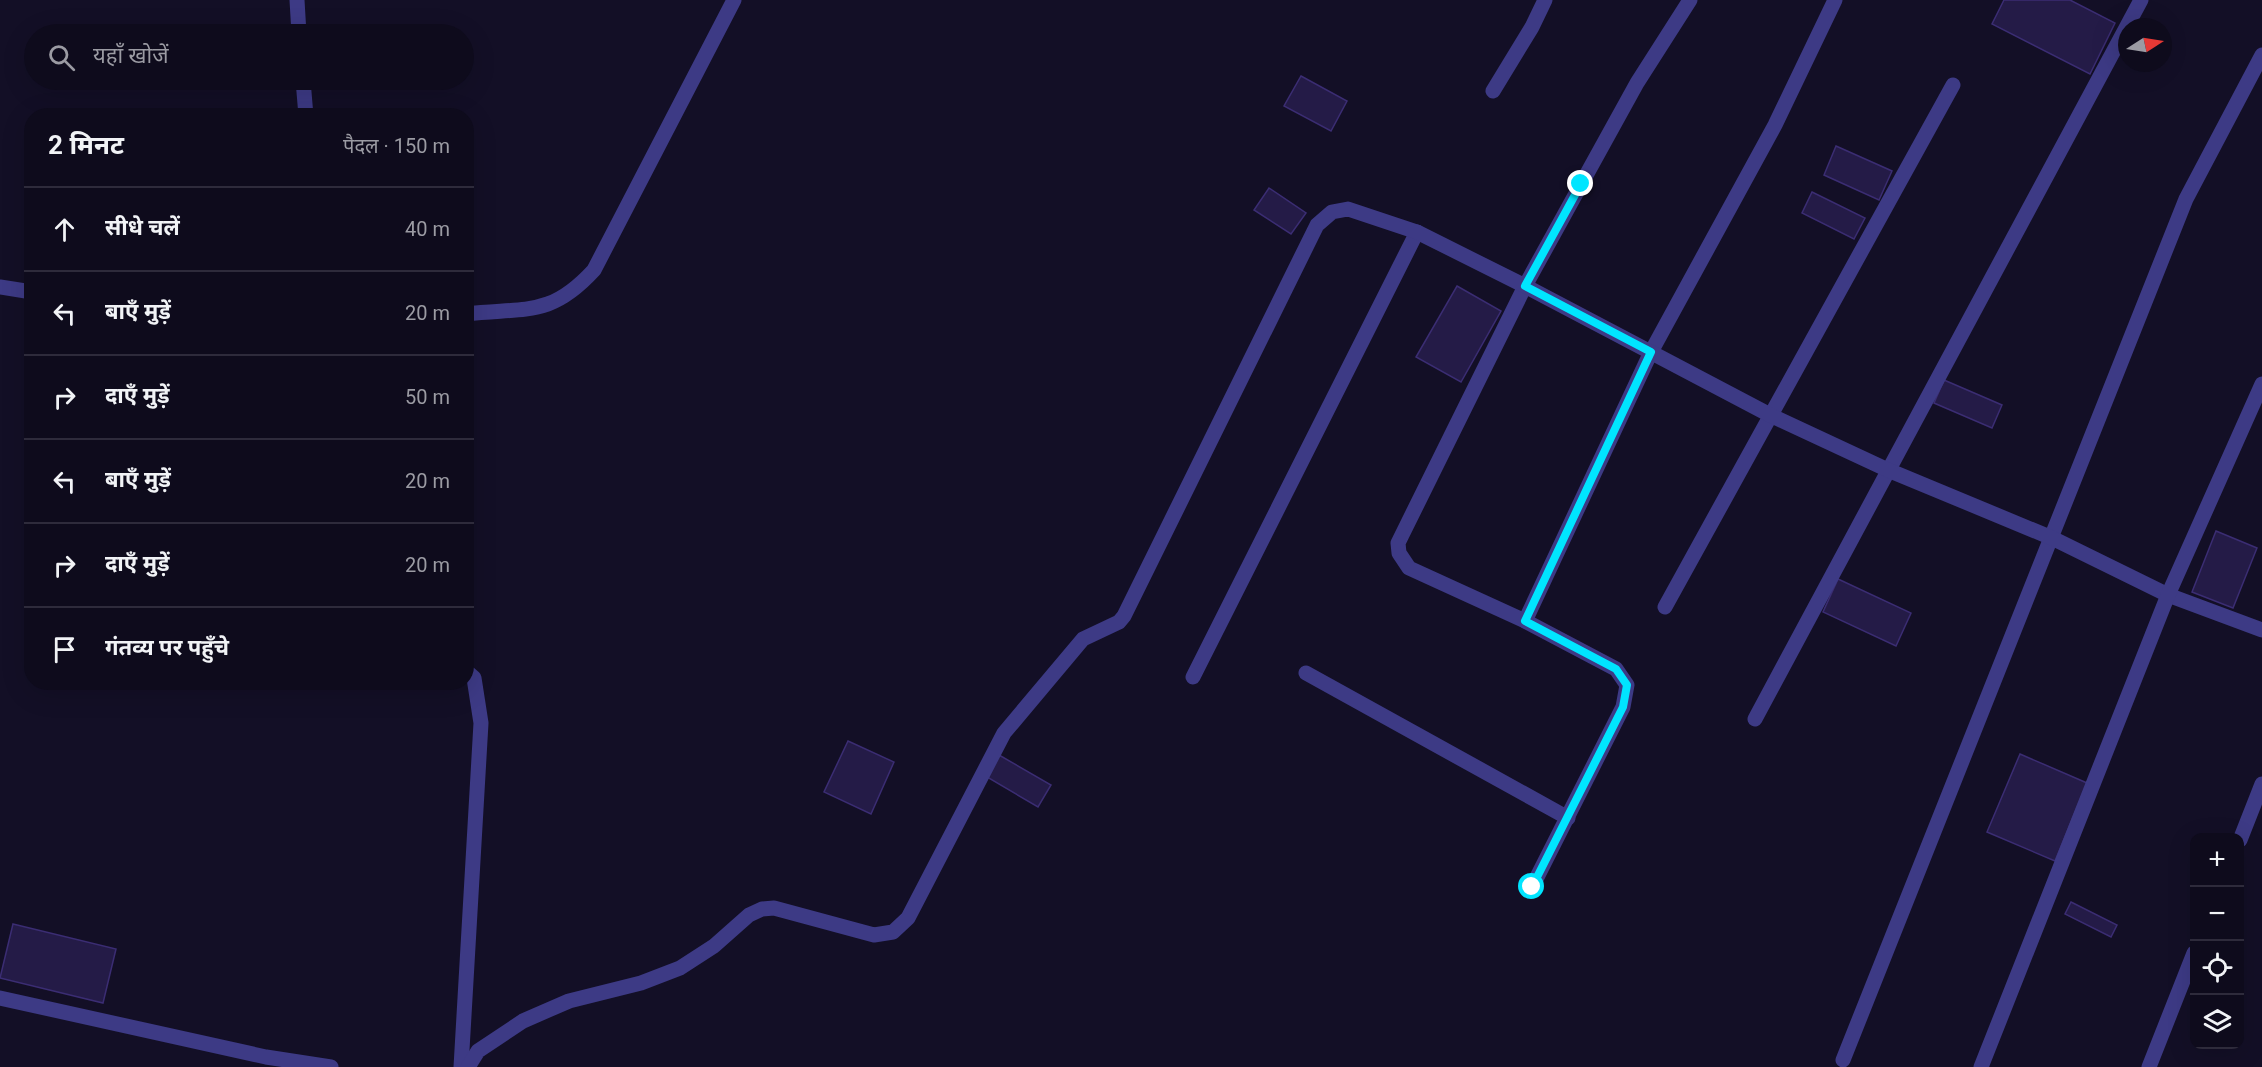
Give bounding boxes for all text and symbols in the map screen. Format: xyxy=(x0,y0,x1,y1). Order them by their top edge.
north arrow xyxy=(2118,18,2172,72)
search box xyxy=(24,24,474,90)
icon: search xyxy=(45,41,78,74)
text: यहाँ खोजें xyxy=(93,43,169,68)
text: 2 मिनट xyxy=(48,130,124,160)
text: पैदल · 150 m xyxy=(343,134,450,158)
route end xyxy=(1567,170,1593,196)
icon: ahead xyxy=(48,213,81,246)
text: सीधे चलें xyxy=(105,215,180,240)
text: 40 m xyxy=(405,217,450,241)
icon: left xyxy=(48,297,81,330)
text: बाएँ मुड़ें xyxy=(105,299,171,324)
text: 20 m xyxy=(405,301,450,325)
icon: right xyxy=(48,381,81,414)
text: दाएँ मुड़ें xyxy=(105,383,170,408)
text: 50 m xyxy=(405,385,450,409)
icon: left xyxy=(48,465,81,498)
text: बाएँ मुड़ें xyxy=(105,467,171,492)
text: 20 m xyxy=(405,469,450,493)
icon: right xyxy=(48,549,81,582)
text: दाएँ मुड़ें xyxy=(105,551,170,576)
text: 20 m xyxy=(405,553,450,577)
icon: arrive xyxy=(48,633,81,666)
text: गंतव्य पर पहुँचे xyxy=(105,635,229,660)
map controls xyxy=(2190,833,2244,1049)
button: + xyxy=(2190,833,2244,887)
route start xyxy=(1518,873,1544,899)
button: − xyxy=(2190,887,2244,941)
button: locate xyxy=(2190,941,2244,995)
button: layers xyxy=(2190,995,2244,1049)

